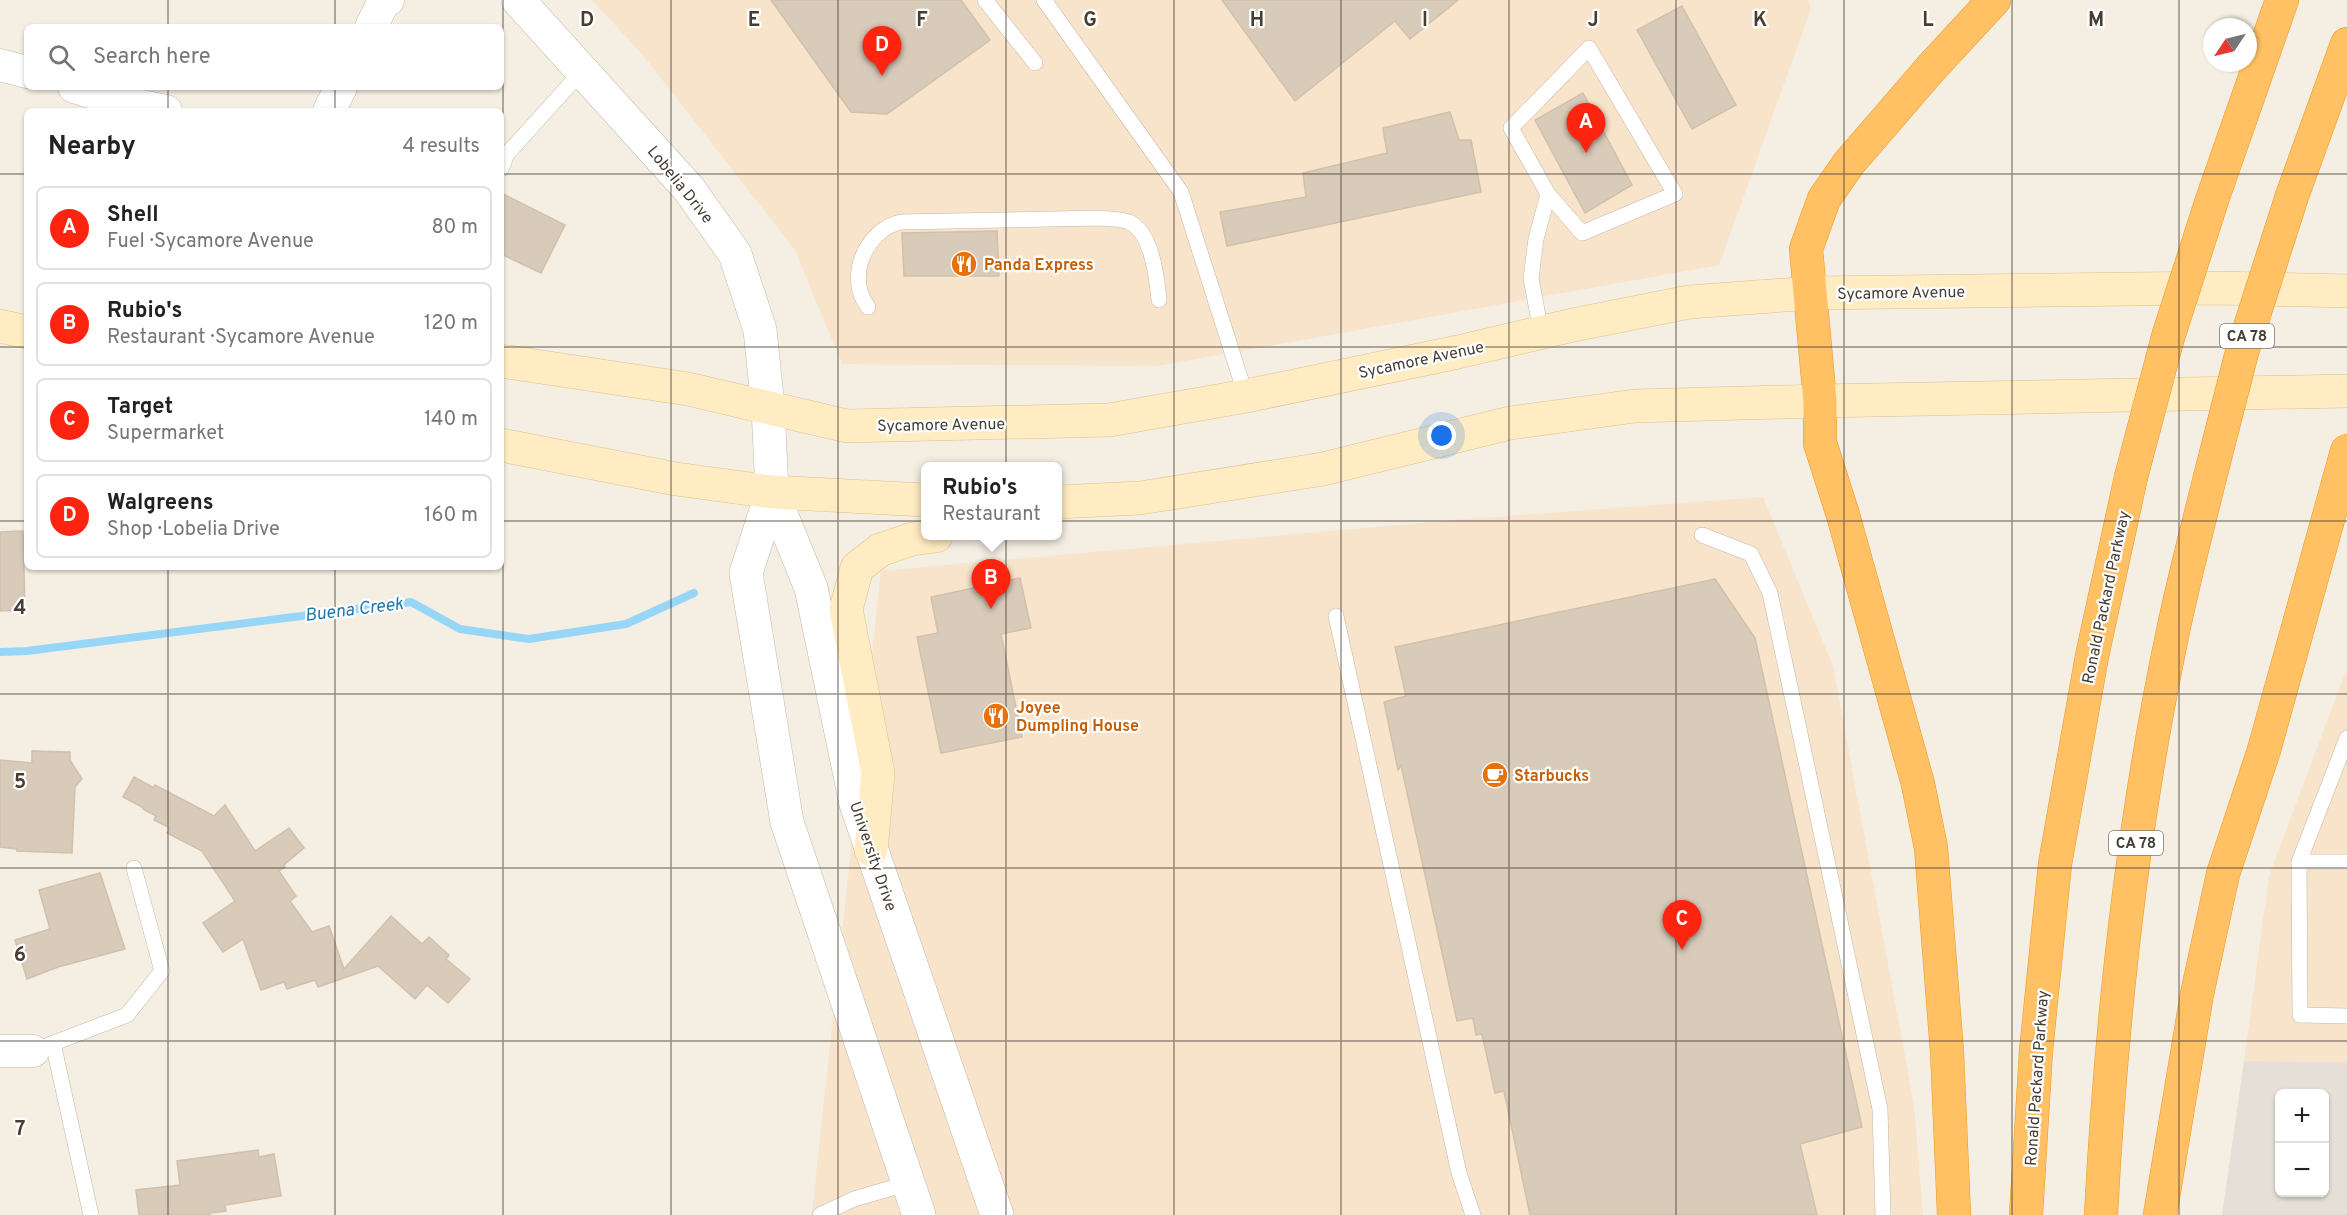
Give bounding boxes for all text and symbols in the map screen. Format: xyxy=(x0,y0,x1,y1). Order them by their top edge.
text: D xyxy=(580,8,594,34)
text: E xyxy=(748,8,760,34)
text: F xyxy=(916,8,928,34)
text: G xyxy=(1083,8,1097,34)
text: H xyxy=(1250,8,1264,34)
text: I xyxy=(1422,8,1428,34)
text: J xyxy=(1587,8,1599,34)
text: K xyxy=(1753,8,1767,34)
text: L xyxy=(1922,8,1934,34)
text: M xyxy=(2088,8,2104,34)
north arrow xyxy=(2203,18,2257,72)
search box xyxy=(24,24,504,90)
pin: D xyxy=(862,26,902,76)
icon: search xyxy=(45,41,78,74)
text: Search here xyxy=(93,44,211,71)
pin: A xyxy=(1566,104,1606,153)
text: Nearby xyxy=(48,131,136,164)
text: 4 results xyxy=(403,134,480,160)
street label: Lobelia Drive xyxy=(642,142,717,228)
text: Shell xyxy=(107,202,159,229)
text: A xyxy=(62,215,77,241)
text: 80 m xyxy=(432,215,478,241)
text: Fuel · Sycamore Avenue xyxy=(107,229,314,255)
restaurant icon: Panda Express xyxy=(949,249,979,279)
place label: Panda Express xyxy=(984,256,1094,276)
street label: Sycamore Avenue xyxy=(1837,283,1965,305)
text: Rubio's xyxy=(107,298,182,325)
text: B xyxy=(63,311,76,337)
text: 120 m xyxy=(424,311,478,337)
road number: CA 78 xyxy=(2220,324,2274,348)
text: Restaurant · Sycamore Avenue xyxy=(107,325,375,351)
street label: Sycamore Avenue xyxy=(1357,338,1486,384)
text: Target xyxy=(107,394,173,421)
text: C xyxy=(63,407,76,433)
text: 140 m xyxy=(424,407,478,433)
street label: Sycamore Avenue xyxy=(877,415,1005,437)
text: Supermarket xyxy=(107,421,224,447)
your location xyxy=(1427,421,1456,450)
popup xyxy=(921,462,1062,540)
text: Rubio's xyxy=(942,475,1018,502)
text: Walgreens xyxy=(107,490,214,517)
text: Restaurant xyxy=(942,502,1041,528)
text: D xyxy=(62,503,77,529)
text: 160 m xyxy=(424,503,478,529)
street label: Ronald Packard Parkway xyxy=(2079,509,2135,686)
text: Shop · Lobelia Drive xyxy=(107,517,280,543)
pin: B xyxy=(972,560,1010,609)
water label: Buena Creek xyxy=(304,593,406,628)
text: 4 xyxy=(14,596,26,622)
place label: Joyee Dumpling House xyxy=(1016,699,1139,737)
restaurant icon: Joyee Dumpling House xyxy=(981,701,1011,731)
cafe icon: Starbucks xyxy=(1480,760,1510,790)
place label: Starbucks xyxy=(1514,767,1589,787)
text: 5 xyxy=(14,770,26,796)
street label: University Drive xyxy=(844,799,900,914)
road number: CA 78 xyxy=(2109,831,2163,855)
pin: C xyxy=(1662,900,1702,950)
text: 6 xyxy=(14,943,26,969)
street label: Ronald Packard Parkway xyxy=(2022,990,2054,1167)
map controls xyxy=(2275,1089,2329,1197)
button: + xyxy=(2275,1089,2329,1143)
text: 7 xyxy=(15,1117,25,1143)
button: − xyxy=(2275,1143,2329,1197)

